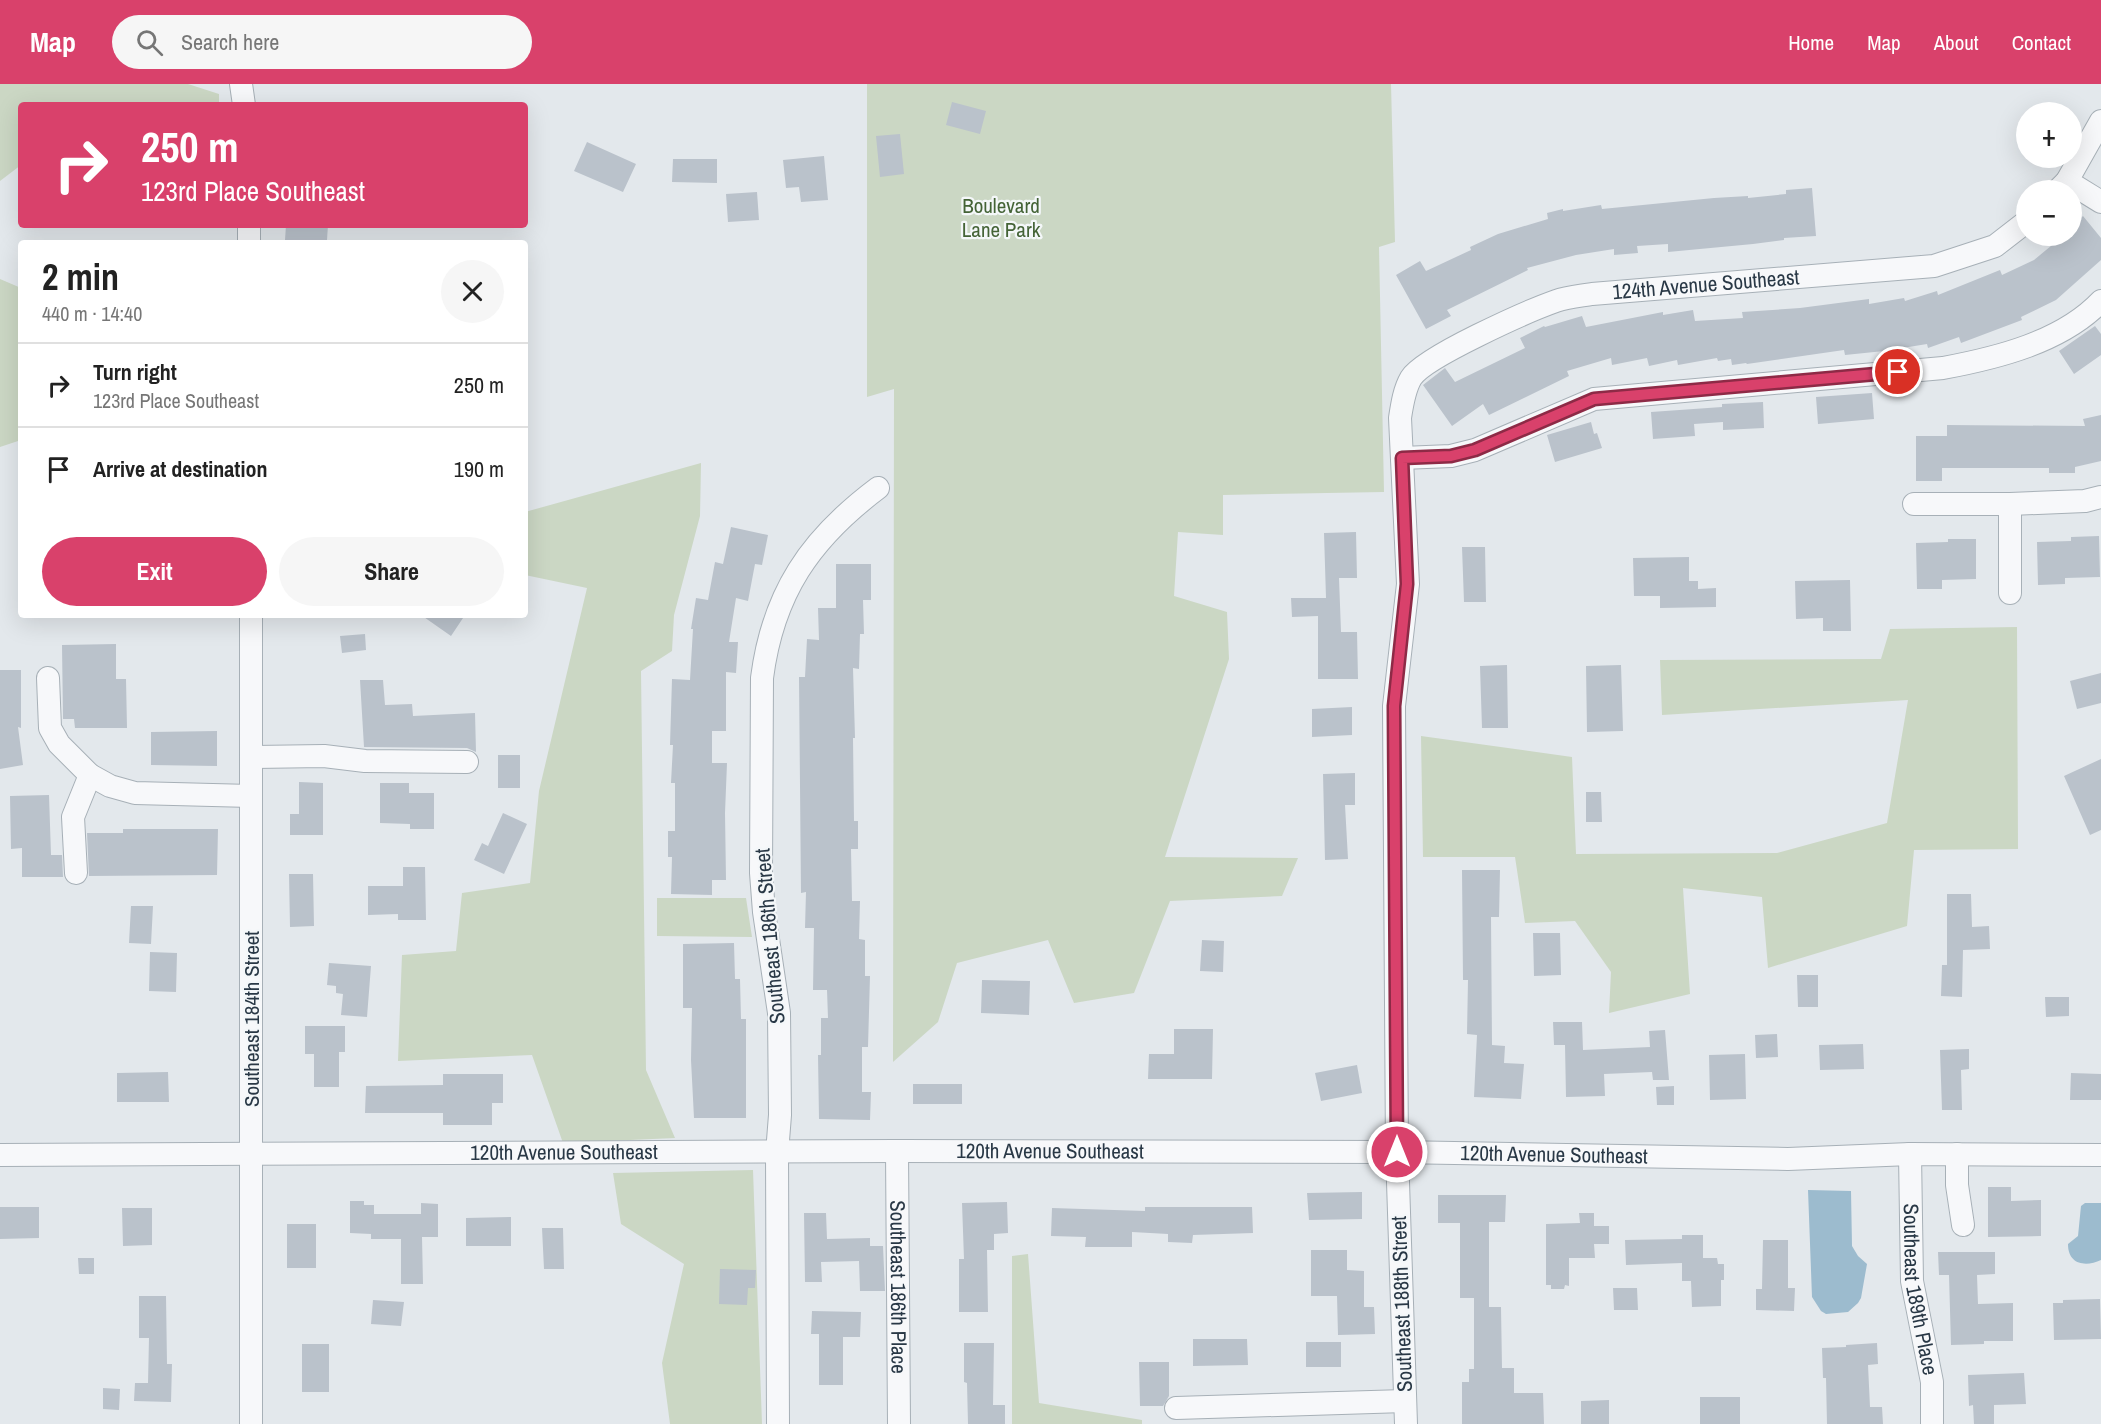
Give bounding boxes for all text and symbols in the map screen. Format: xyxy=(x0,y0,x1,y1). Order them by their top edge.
search box xyxy=(112,15,532,69)
text: Map xyxy=(30,23,76,61)
icon: search xyxy=(133,26,166,59)
text: Search here xyxy=(181,27,279,57)
text: Home xyxy=(1788,28,1834,57)
text: Map xyxy=(1867,28,1901,57)
text: About xyxy=(1934,28,1979,57)
text: Contact xyxy=(2012,28,2071,57)
map controls xyxy=(2016,102,2082,246)
button: + xyxy=(2016,102,2082,168)
text: 250 m xyxy=(141,119,239,175)
icon: right xyxy=(42,126,120,204)
text: 123rd Place Southeast xyxy=(141,173,365,209)
button: − xyxy=(2016,180,2082,246)
park label: Boulevard Lane Park xyxy=(962,191,1041,244)
text: 2 min xyxy=(42,253,119,301)
button: close xyxy=(441,260,504,323)
street label: 124th Avenue Southeast xyxy=(1611,262,1801,306)
text: 440 m · 14:40 xyxy=(42,300,142,327)
pin xyxy=(1872,346,1923,397)
icon: arrive xyxy=(1881,355,1914,388)
text: Turn right xyxy=(93,357,177,387)
icon: right xyxy=(42,369,75,402)
text: 250 m xyxy=(454,370,504,400)
text: 123rd Place Southeast xyxy=(93,387,259,414)
icon: arrive xyxy=(42,453,75,486)
text: Arrive at destination xyxy=(93,454,267,484)
text: 190 m xyxy=(454,454,504,484)
button: Exit xyxy=(42,537,267,606)
button: Share xyxy=(279,537,504,606)
street label: Southeast 186th Street xyxy=(747,847,792,1025)
street label: Southeast 184th Street xyxy=(237,931,266,1107)
position arrow xyxy=(1365,1120,1429,1184)
street label: 120th Avenue Southeast xyxy=(956,1136,1144,1165)
street label: 120th Avenue Southeast xyxy=(470,1137,658,1167)
street label: 120th Avenue Southeast xyxy=(1460,1138,1648,1170)
street label: Southeast 186th Place xyxy=(883,1200,914,1374)
street label: Southeast 189th Place xyxy=(1897,1203,1945,1378)
street label: Southeast 188th Street xyxy=(1384,1215,1419,1393)

